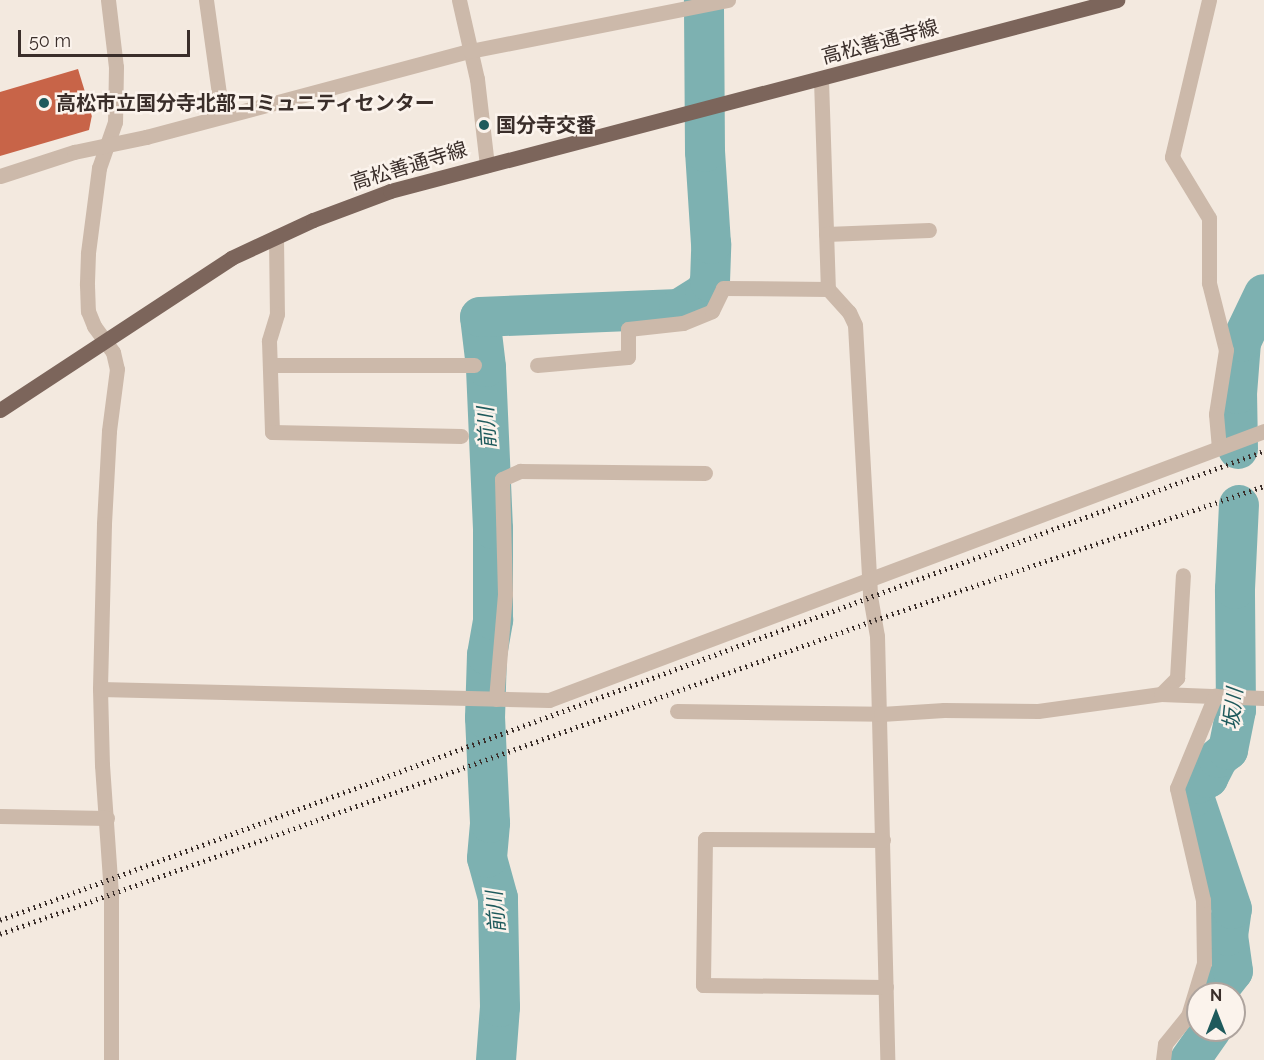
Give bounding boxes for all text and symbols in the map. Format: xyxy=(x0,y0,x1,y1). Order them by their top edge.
street label: 高松善通寺線 xyxy=(819,15,941,69)
scale bar xyxy=(21,18,194,56)
text: 50 m xyxy=(29,30,71,51)
place label: 高松市立国分寺北部コミュニティセンター xyxy=(56,91,436,115)
marker: 高松市立国分寺北部コミュニティセンター xyxy=(37,96,51,110)
place label: 国分寺交番 xyxy=(496,113,596,137)
marker: 国分寺交番 xyxy=(477,118,491,132)
street label: 高松善通寺線 xyxy=(348,137,470,195)
water label: 前川 xyxy=(473,406,501,450)
water label: 坂川 xyxy=(1218,687,1248,731)
water label: 前川 xyxy=(482,890,510,934)
north arrow xyxy=(1186,982,1246,1042)
text: N xyxy=(1210,986,1222,1005)

